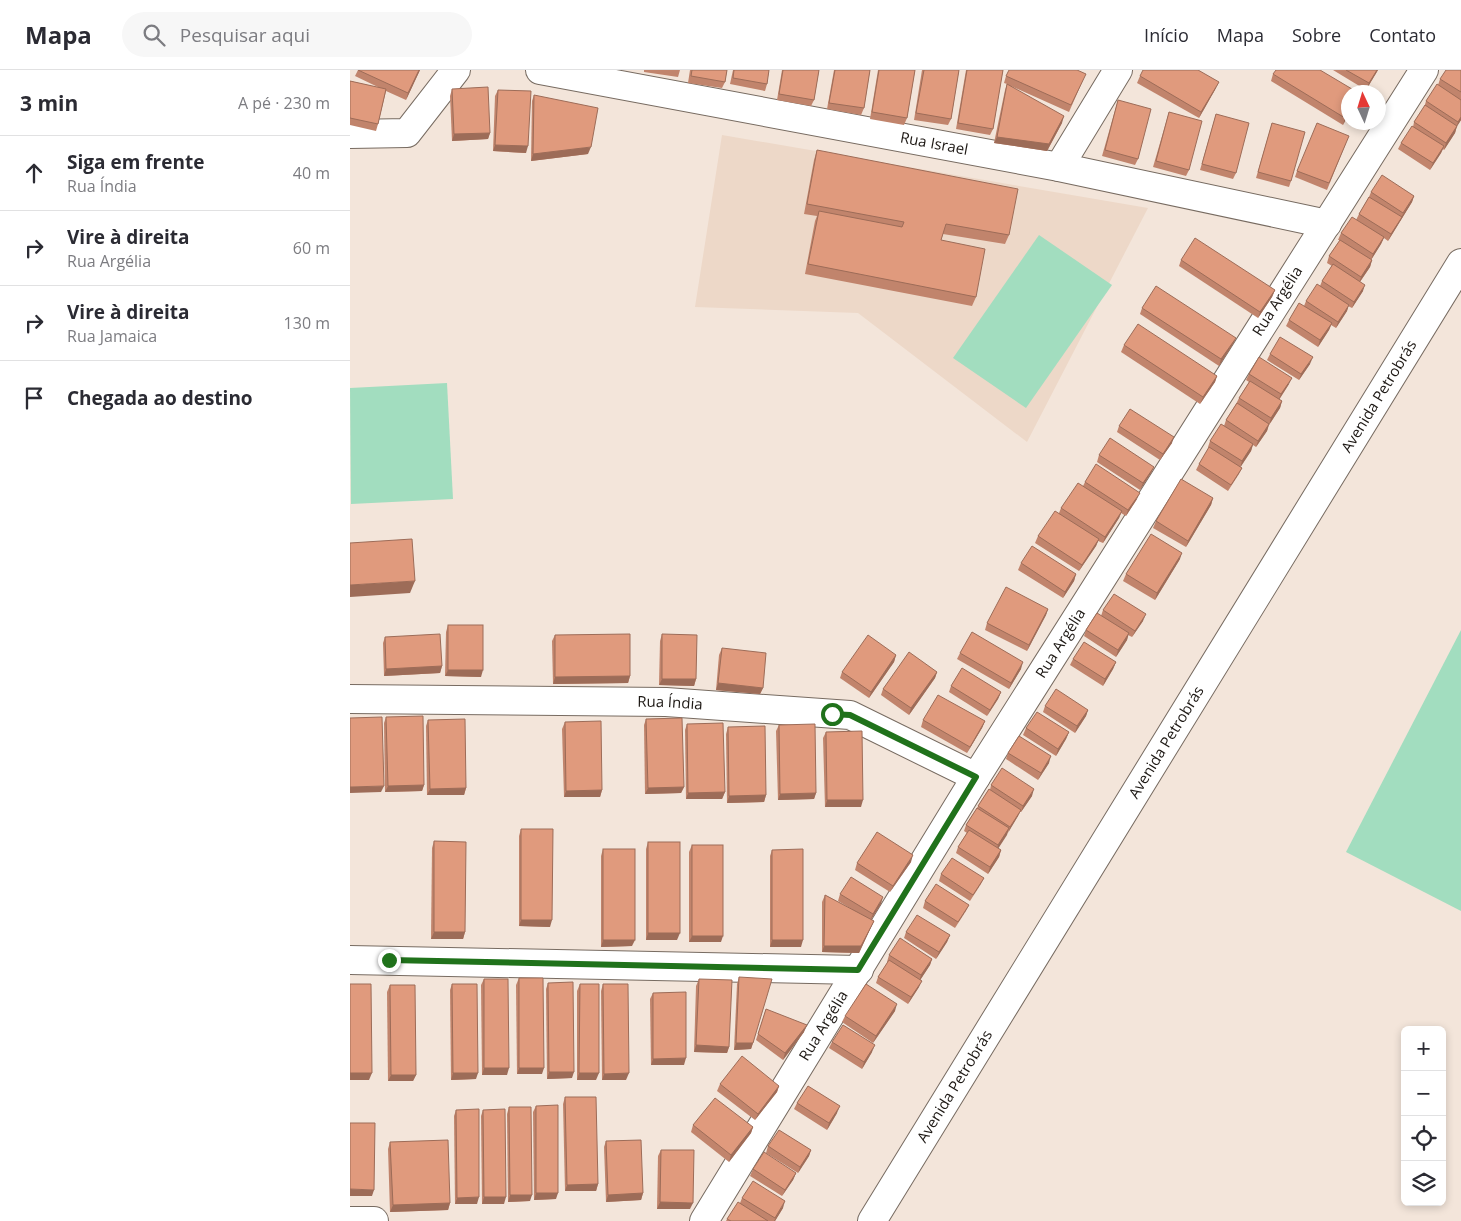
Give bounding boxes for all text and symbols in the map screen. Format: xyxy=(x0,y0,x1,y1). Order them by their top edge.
search box xyxy=(122,12,472,57)
text: Mapa xyxy=(25,18,92,51)
icon: search xyxy=(140,21,168,49)
text: Pesquisar aqui xyxy=(180,22,310,48)
text: Início xyxy=(1144,23,1189,47)
text: Mapa xyxy=(1217,23,1264,47)
text: Sobre xyxy=(1292,23,1341,47)
text: Contato xyxy=(1369,23,1436,47)
north arrow xyxy=(1341,85,1386,130)
text: 3 min xyxy=(20,89,78,117)
text: A pé · 230 m xyxy=(238,92,330,114)
street label: Rua Israel xyxy=(899,127,970,159)
text: Siga em frente xyxy=(67,149,204,175)
icon: ahead xyxy=(20,159,48,187)
text: 40 m xyxy=(293,162,330,184)
text: Rua Índia xyxy=(67,175,137,197)
text: Vire à direita xyxy=(67,224,190,250)
icon: right xyxy=(20,234,48,262)
text: 60 m xyxy=(293,237,330,259)
text: Rua Argélia xyxy=(67,250,151,272)
street label: Rua Argélia xyxy=(1247,262,1306,339)
text: Vire à direita xyxy=(67,299,190,325)
icon: right xyxy=(20,309,48,337)
text: 130 m xyxy=(284,312,330,334)
text: Rua Jamaica xyxy=(67,325,157,347)
street label: Avenida Petrobrás xyxy=(1336,336,1420,456)
icon: arrive xyxy=(20,384,48,412)
text: Chegada ao destino xyxy=(67,385,253,411)
street label: Rua Argélia xyxy=(1030,604,1089,681)
street label: Avenida Petrobrás xyxy=(1123,682,1208,802)
street label: Rua Índia xyxy=(637,691,703,714)
route start xyxy=(821,703,844,726)
route end xyxy=(378,949,401,972)
street label: Rua Argélia xyxy=(794,986,852,1064)
street label: Avenida Petrobrás xyxy=(912,1026,996,1146)
map controls xyxy=(1401,1026,1446,1206)
button: + xyxy=(1401,1026,1446,1071)
button: − xyxy=(1401,1071,1446,1116)
button: locate xyxy=(1401,1116,1446,1161)
button: layers xyxy=(1401,1161,1446,1206)

